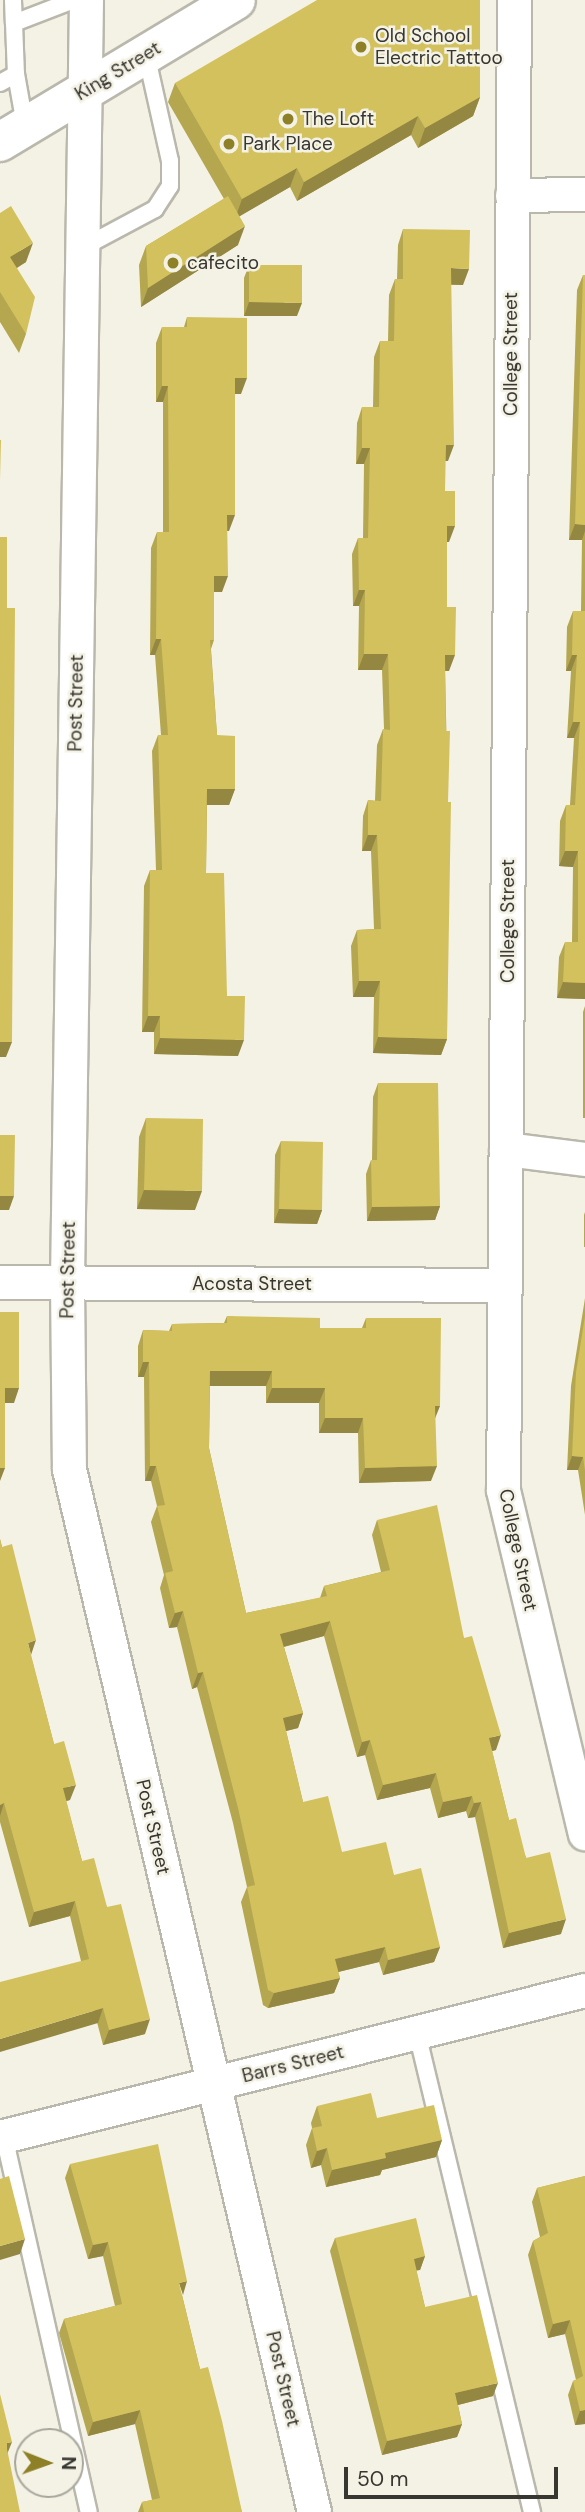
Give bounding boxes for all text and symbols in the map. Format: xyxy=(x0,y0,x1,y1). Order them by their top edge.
place label: Old School Electric Tattoo xyxy=(375,25,503,69)
street label: King Street xyxy=(71,36,165,106)
marker: Old School Electric Tattoo xyxy=(353,39,369,55)
place label: The Loft xyxy=(302,108,374,130)
marker: The Loft xyxy=(280,111,296,127)
place label: Park Place xyxy=(243,133,333,155)
marker: Park Place xyxy=(221,136,237,152)
place label: cafecito xyxy=(187,252,259,274)
marker: cafecito xyxy=(165,255,181,271)
street label: College Street xyxy=(500,292,522,416)
street label: Post Street xyxy=(64,654,88,752)
street label: College Street xyxy=(497,859,519,983)
street label: Post Street xyxy=(56,1221,80,1319)
street label: Acosta Street xyxy=(192,1273,312,1295)
street label: College Street xyxy=(494,1487,542,1613)
street label: Post Street xyxy=(131,1777,175,1877)
street label: Barrs Street xyxy=(240,2040,346,2088)
street label: Post Street xyxy=(261,2329,305,2429)
north arrow xyxy=(14,2428,84,2498)
scale bar xyxy=(347,2452,560,2496)
text: N xyxy=(56,2456,81,2470)
text: 50 m xyxy=(357,2465,408,2493)

